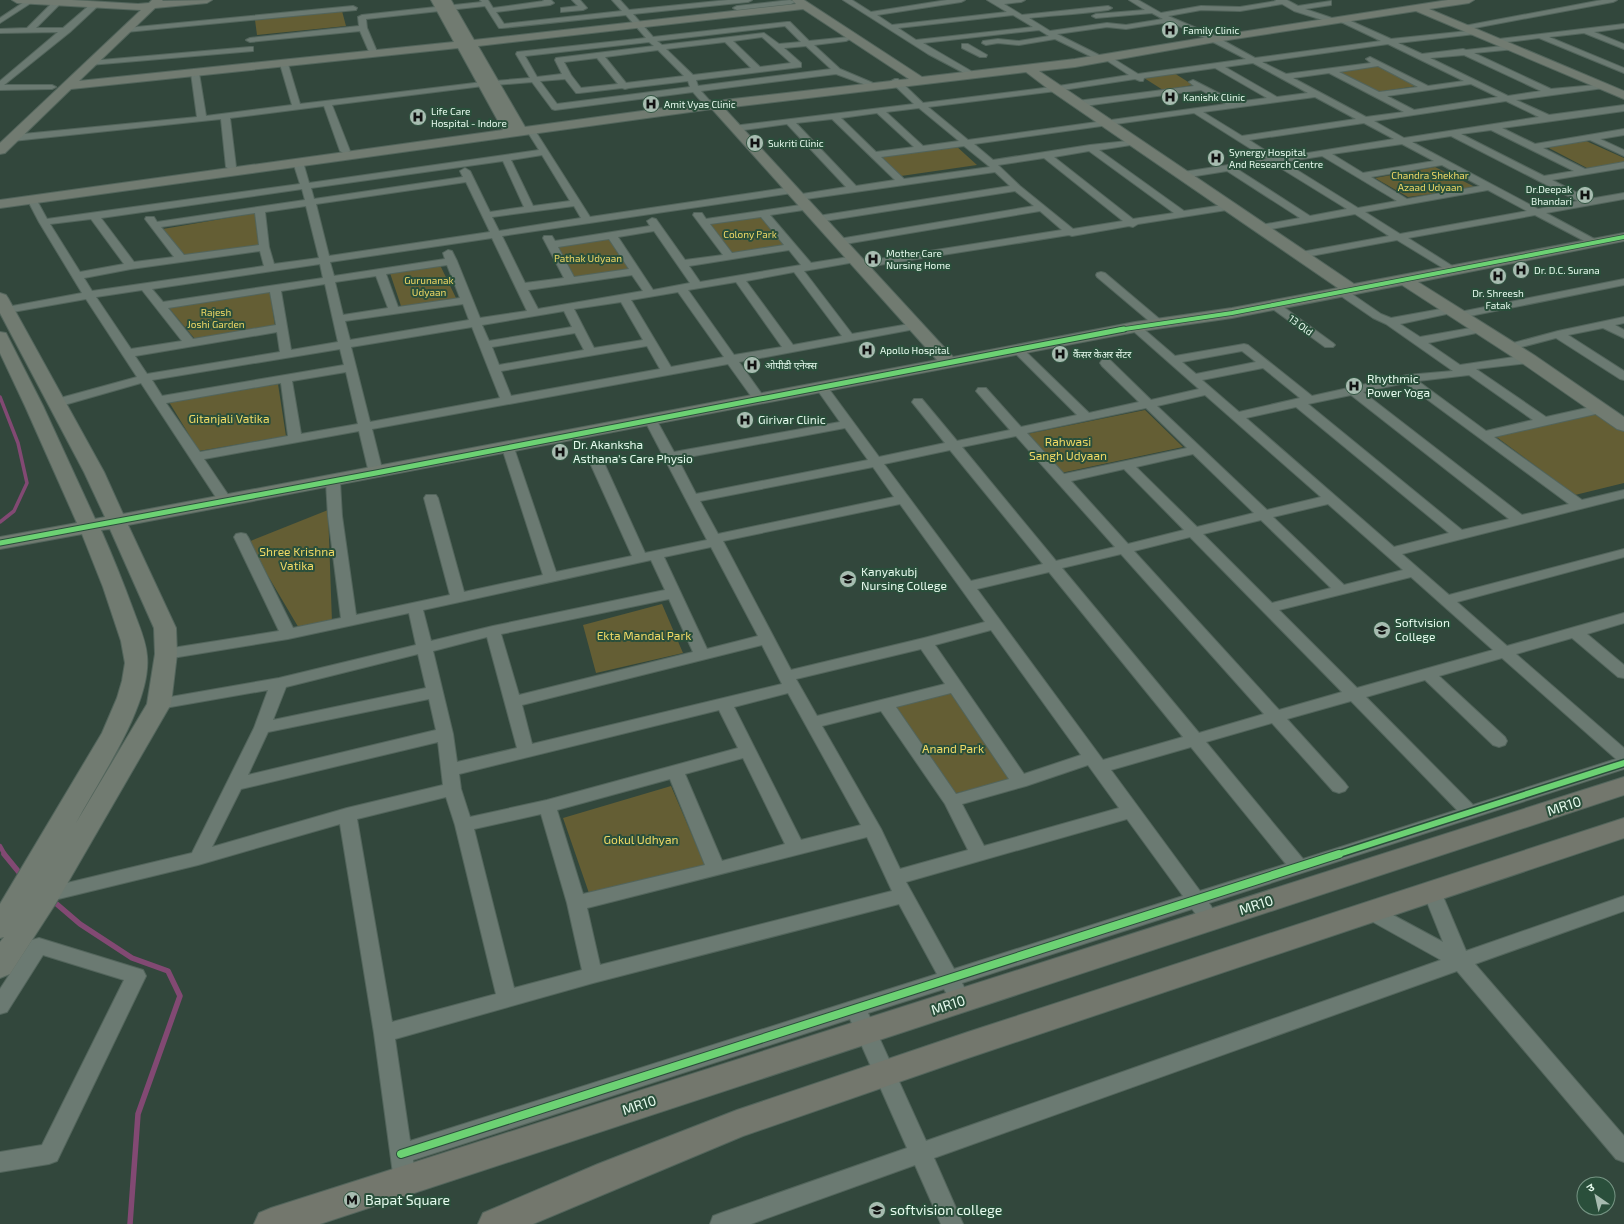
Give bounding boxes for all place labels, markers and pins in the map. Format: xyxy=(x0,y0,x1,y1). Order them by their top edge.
hospital icon: Family Clinic xyxy=(1160,20,1180,40)
place label: Family Clinic xyxy=(1183,24,1239,36)
hospital icon: Kanishk Clinic xyxy=(1160,87,1180,107)
place label: Kanishk Clinic xyxy=(1183,91,1245,103)
hospital icon: Amit Vyas Clinic xyxy=(641,94,661,114)
place label: Amit Vyas Clinic xyxy=(664,98,736,110)
place label: Life Care Hospital - Indore xyxy=(431,105,507,129)
hospital icon: Life Care Hospital - Indore xyxy=(408,107,428,127)
hospital icon: Sukriti Clinic xyxy=(745,133,765,153)
place label: Sukriti Clinic xyxy=(768,137,824,149)
place label: Synergy Hospital And Research Centre xyxy=(1229,146,1323,170)
hospital icon: Synergy Hospital And Research Centre xyxy=(1206,148,1226,168)
place label: Dr.Deepak Bhandari xyxy=(1526,183,1572,207)
hospital icon: Dr.Deepak Bhandari xyxy=(1575,185,1595,205)
place label: Mother Care Nursing Home xyxy=(886,247,950,271)
hospital icon: Mother Care Nursing Home xyxy=(863,249,883,269)
hospital icon: Dr. D.C. Surana xyxy=(1511,260,1531,280)
place label: Dr. D.C. Surana xyxy=(1534,264,1600,276)
hospital icon: Dr. Shreesh Fatak xyxy=(1488,266,1508,286)
place label: Dr. Shreesh Fatak xyxy=(1472,287,1524,311)
hospital icon: Apollo Hospital xyxy=(857,340,877,360)
place label: Apollo Hospital xyxy=(880,344,950,356)
hospital icon: कैंसर केअर सेंटर xyxy=(1050,344,1070,364)
place label: कैंसर केअर सेंटर xyxy=(1073,348,1132,360)
hospital icon: ओपीडी एनेक्स xyxy=(742,355,762,375)
place label: ओपीडी एनेक्स xyxy=(765,359,817,371)
place label: Rhythmic Power Yoga xyxy=(1367,371,1430,399)
hospital icon: Rhythmic Power Yoga xyxy=(1344,376,1364,396)
hospital icon: Girivar Clinic xyxy=(735,410,755,430)
place label: Girivar Clinic xyxy=(758,412,826,426)
place label: Dr. Akanksha Asthana's Care Physio xyxy=(573,437,693,465)
hospital icon: Dr. Akanksha Asthana's Care Physio xyxy=(550,442,570,462)
place label: Kanyakubj Nursing College xyxy=(861,564,947,592)
school or university icon: Kanyakubj Nursing College xyxy=(838,569,858,589)
place label: Softvision College xyxy=(1395,615,1450,643)
school or university icon: Softvision College xyxy=(1372,620,1392,640)
metro station icon: Bapat Square xyxy=(342,1190,362,1210)
place label: Bapat Square xyxy=(365,1191,450,1208)
school or university icon: softvision college xyxy=(867,1200,887,1220)
place label: softvision college xyxy=(890,1201,1002,1218)

